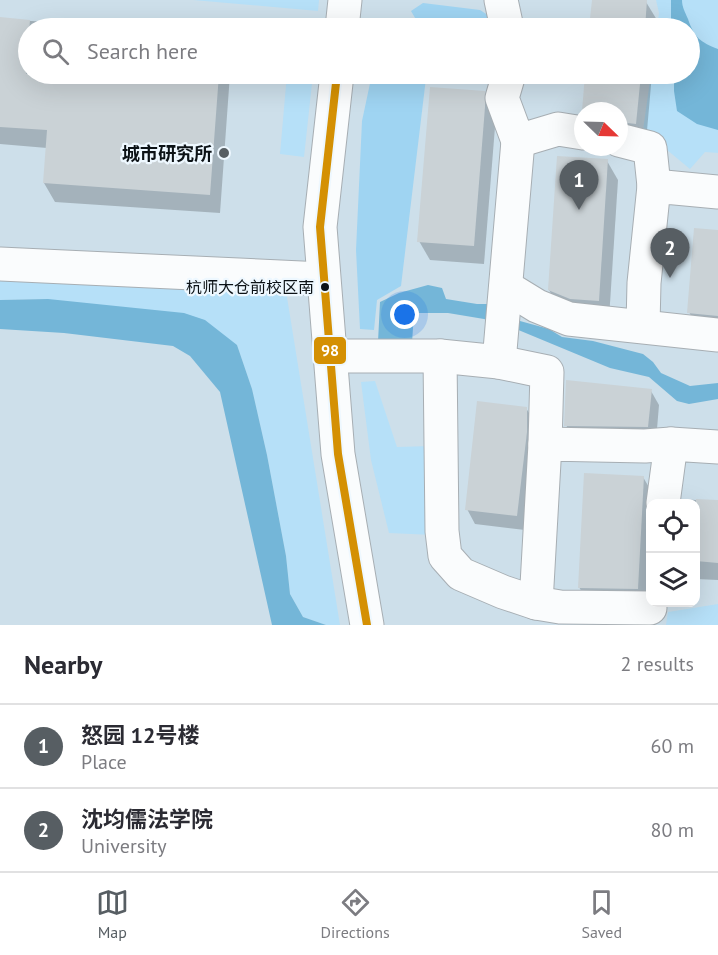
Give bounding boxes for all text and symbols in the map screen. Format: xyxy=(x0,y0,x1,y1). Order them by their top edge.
search box xyxy=(18,18,700,84)
icon: search xyxy=(39,35,72,68)
text: Search here xyxy=(87,37,198,65)
north arrow xyxy=(574,102,628,156)
place label: 城市研究所 xyxy=(122,142,212,165)
marker: 城市研究所 xyxy=(217,146,231,160)
pin: 1 xyxy=(560,160,598,210)
pin: 2 xyxy=(650,228,690,278)
place label: 杭师大仓前校区南 xyxy=(186,277,314,297)
marker: 杭师大仓前校区南 xyxy=(319,281,331,293)
your location xyxy=(390,300,419,329)
line badge: 98 xyxy=(313,336,347,365)
text: 98 xyxy=(321,340,339,360)
map controls xyxy=(646,499,700,607)
button: locate xyxy=(646,499,700,553)
button: layers xyxy=(646,553,700,607)
text: Nearby xyxy=(24,648,102,681)
text: 2 results xyxy=(621,651,694,677)
text: 怒园 12号楼 xyxy=(81,721,200,749)
text: 1 xyxy=(38,733,49,759)
text: 60 m xyxy=(651,733,694,759)
text: Place xyxy=(81,749,127,775)
text: 沈均儒法学院 xyxy=(81,805,213,833)
text: 2 xyxy=(38,817,49,843)
text: 80 m xyxy=(651,817,694,843)
text: University xyxy=(81,833,167,859)
tab: Map xyxy=(96,886,129,942)
tab: Directions xyxy=(321,886,390,942)
tab: Saved xyxy=(581,886,622,942)

